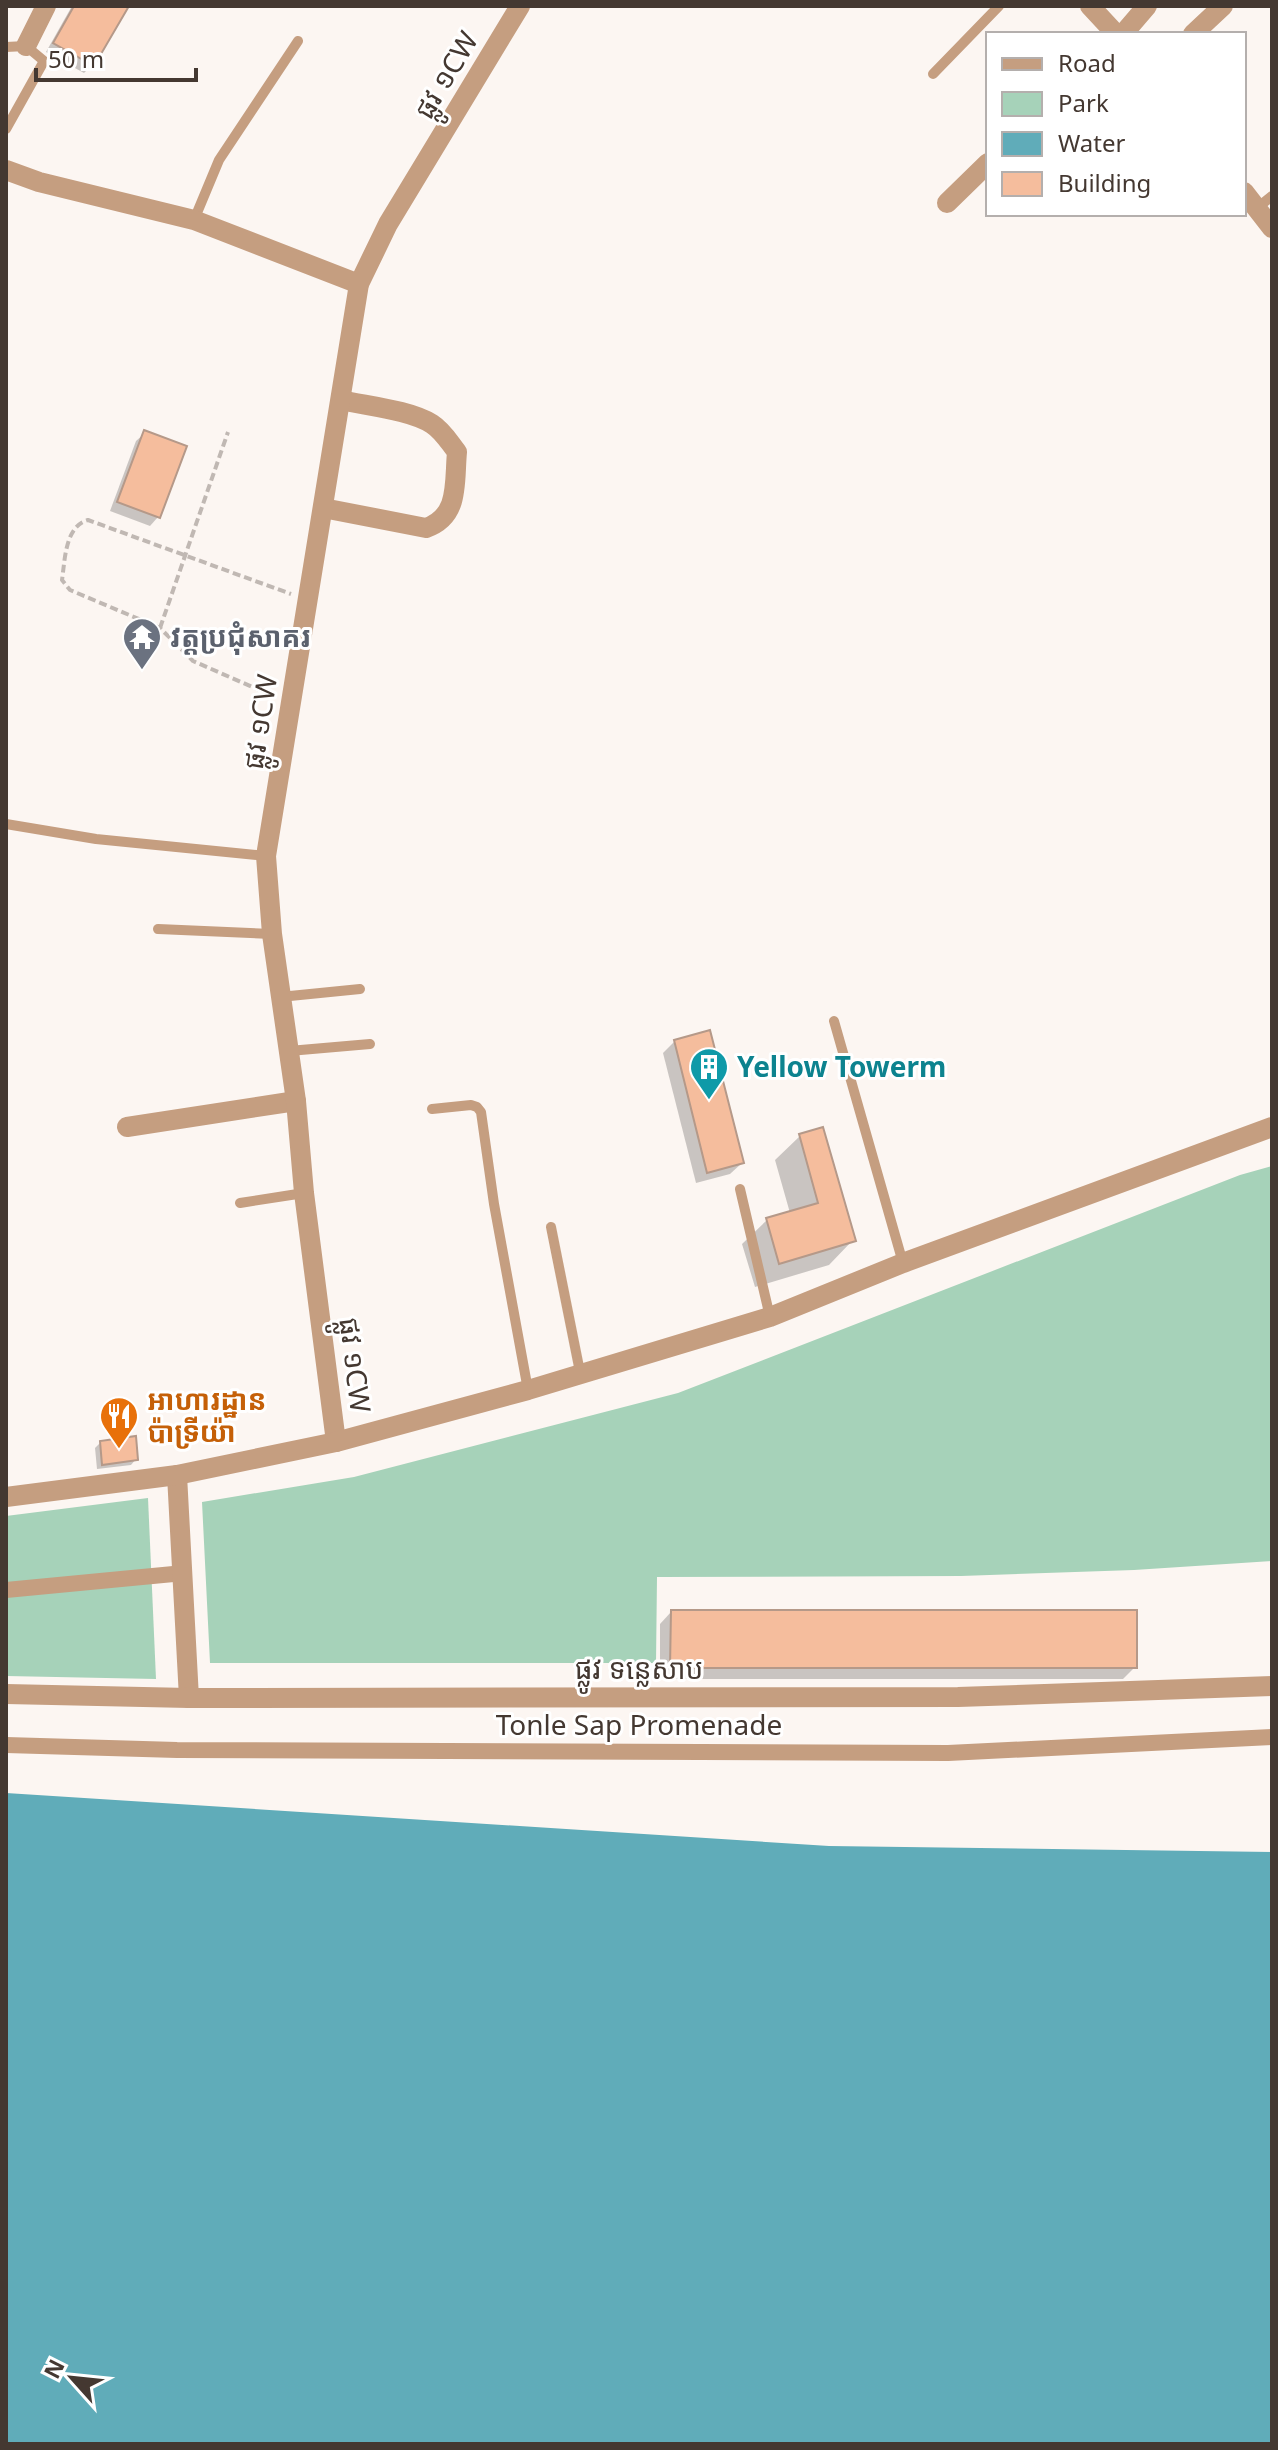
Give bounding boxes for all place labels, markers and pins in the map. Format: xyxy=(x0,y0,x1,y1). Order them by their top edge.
temple icon: វត្តប្រជុំសាគរ xyxy=(121,616,163,671)
place label: វត្តប្រជុំសាគរ xyxy=(170,617,311,655)
building icon: Yellow Towerm xyxy=(688,1046,730,1101)
place label: Yellow Towerm xyxy=(737,1047,946,1085)
place label: អាហារដ្ឋាន ប៉ាទ្រីយ៉ា xyxy=(147,1380,266,1450)
restaurant icon: អាហារដ្ឋាន ប៉ាទ្រីយ៉ា xyxy=(98,1395,140,1450)

